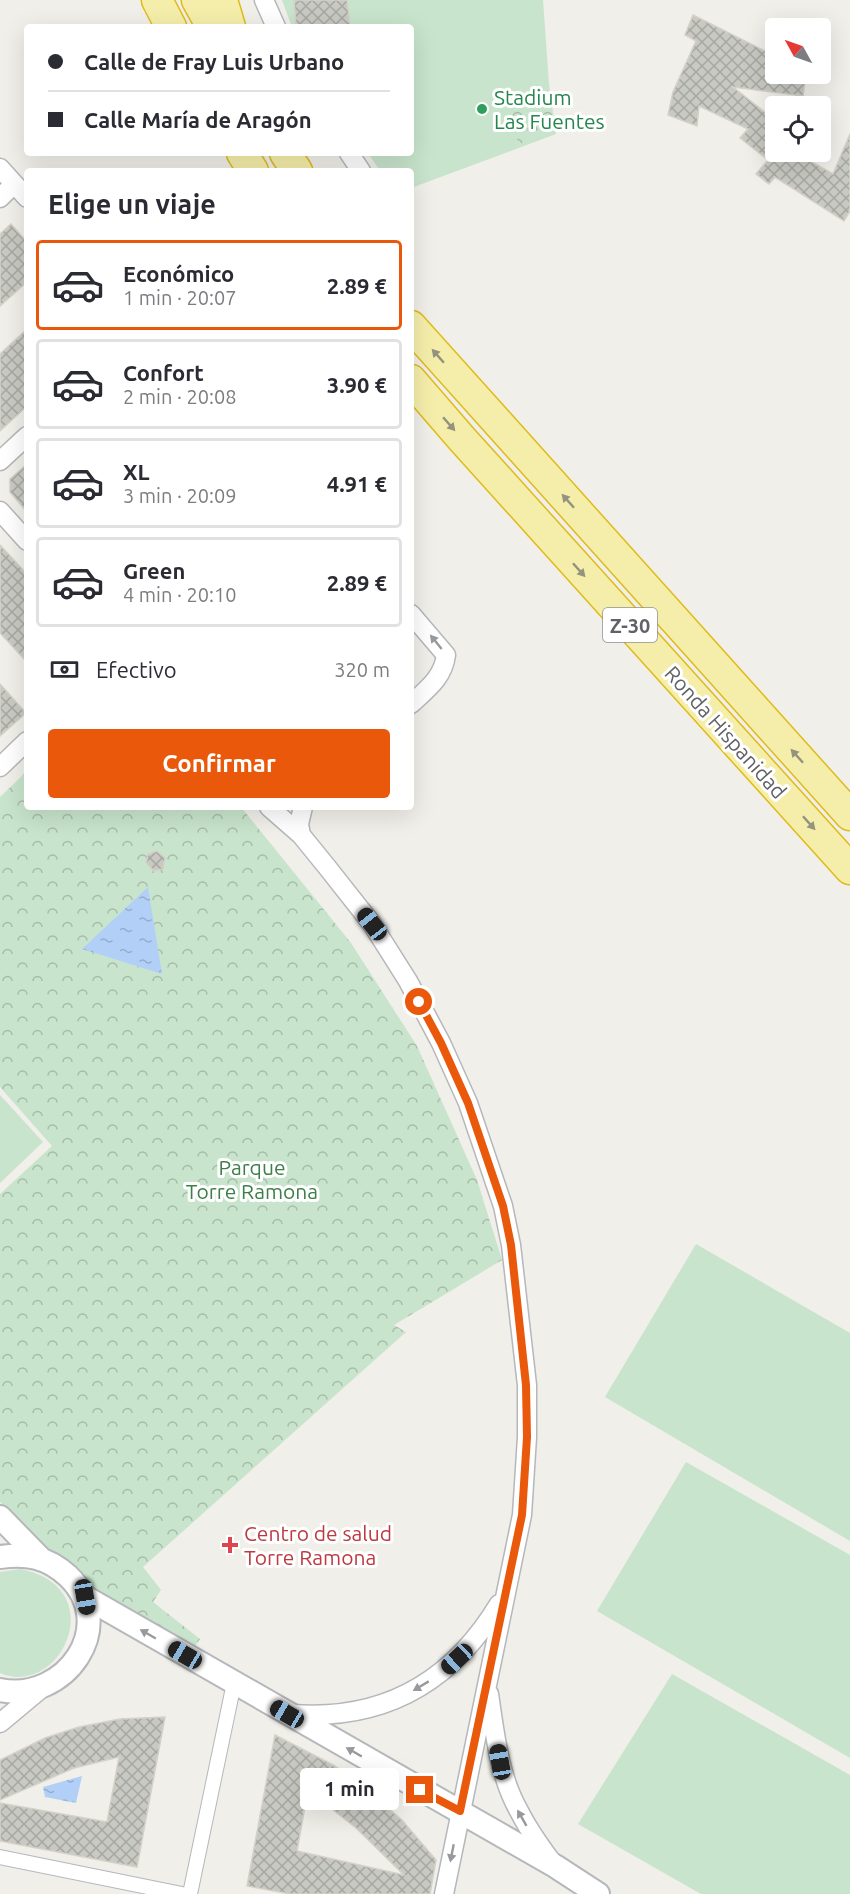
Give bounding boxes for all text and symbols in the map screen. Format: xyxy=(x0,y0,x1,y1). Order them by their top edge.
north arrow xyxy=(765,18,831,84)
map controls xyxy=(765,18,831,162)
text: Calle de Fray Luis Urbano xyxy=(84,49,344,74)
place label: Stadium Las Fuentes xyxy=(494,85,605,133)
button: locate xyxy=(765,96,831,162)
marker: Stadium Las Fuentes xyxy=(475,102,489,116)
text: Calle María de Aragón xyxy=(84,107,312,132)
text: Elige un viaje xyxy=(48,189,216,219)
icon: car xyxy=(51,258,105,312)
text: Económico xyxy=(123,261,234,286)
text: 2.89 € xyxy=(327,273,387,298)
text: 1 min · 20:07 xyxy=(123,286,237,309)
one-way arrow xyxy=(432,349,445,364)
icon: car xyxy=(51,357,105,411)
text: Confort xyxy=(123,360,204,385)
text: 3.90 € xyxy=(327,372,387,397)
text: 2 min · 20:08 xyxy=(123,385,237,408)
one-way arrow xyxy=(442,416,455,431)
icon: car xyxy=(51,456,105,510)
text: XL xyxy=(123,459,150,484)
text: 4.91 € xyxy=(327,471,387,496)
text: 3 min · 20:09 xyxy=(123,484,237,507)
one-way arrow xyxy=(561,494,575,509)
icon: car xyxy=(51,555,105,609)
text: Green xyxy=(123,558,185,583)
one-way arrow xyxy=(572,562,586,577)
text: 2.89 € xyxy=(327,570,387,595)
text: 4 min · 20:10 xyxy=(123,583,237,606)
road number: Z-30 xyxy=(603,608,657,642)
one-way arrow xyxy=(430,635,443,650)
icon: cash xyxy=(48,653,81,686)
text: Efectivo xyxy=(96,657,177,682)
text: 320 m xyxy=(334,658,390,681)
street label: Ronda Hispanidad xyxy=(660,661,792,803)
button: Confirmar xyxy=(48,729,390,798)
one-way arrow xyxy=(790,748,804,763)
one-way arrow xyxy=(802,816,816,831)
car xyxy=(354,904,390,944)
route start xyxy=(405,988,432,1015)
park label: Parque Torre Ramona xyxy=(186,1155,318,1203)
place label: Centro de salud Torre Ramona xyxy=(244,1521,392,1569)
marker: Centro de salud Torre Ramona xyxy=(221,1536,239,1554)
car xyxy=(73,1578,97,1616)
one-way arrow xyxy=(140,1629,157,1639)
car xyxy=(165,1638,205,1672)
car xyxy=(438,1640,476,1678)
one-way arrow xyxy=(413,1680,429,1691)
car xyxy=(267,1697,307,1731)
car xyxy=(488,1743,512,1781)
one-way arrow xyxy=(345,1747,362,1757)
callout: 1 min xyxy=(300,1769,399,1811)
route end xyxy=(406,1776,433,1803)
text: 1 min xyxy=(324,1777,375,1800)
one-way arrow xyxy=(517,1810,528,1826)
one-way arrow xyxy=(447,1843,456,1862)

